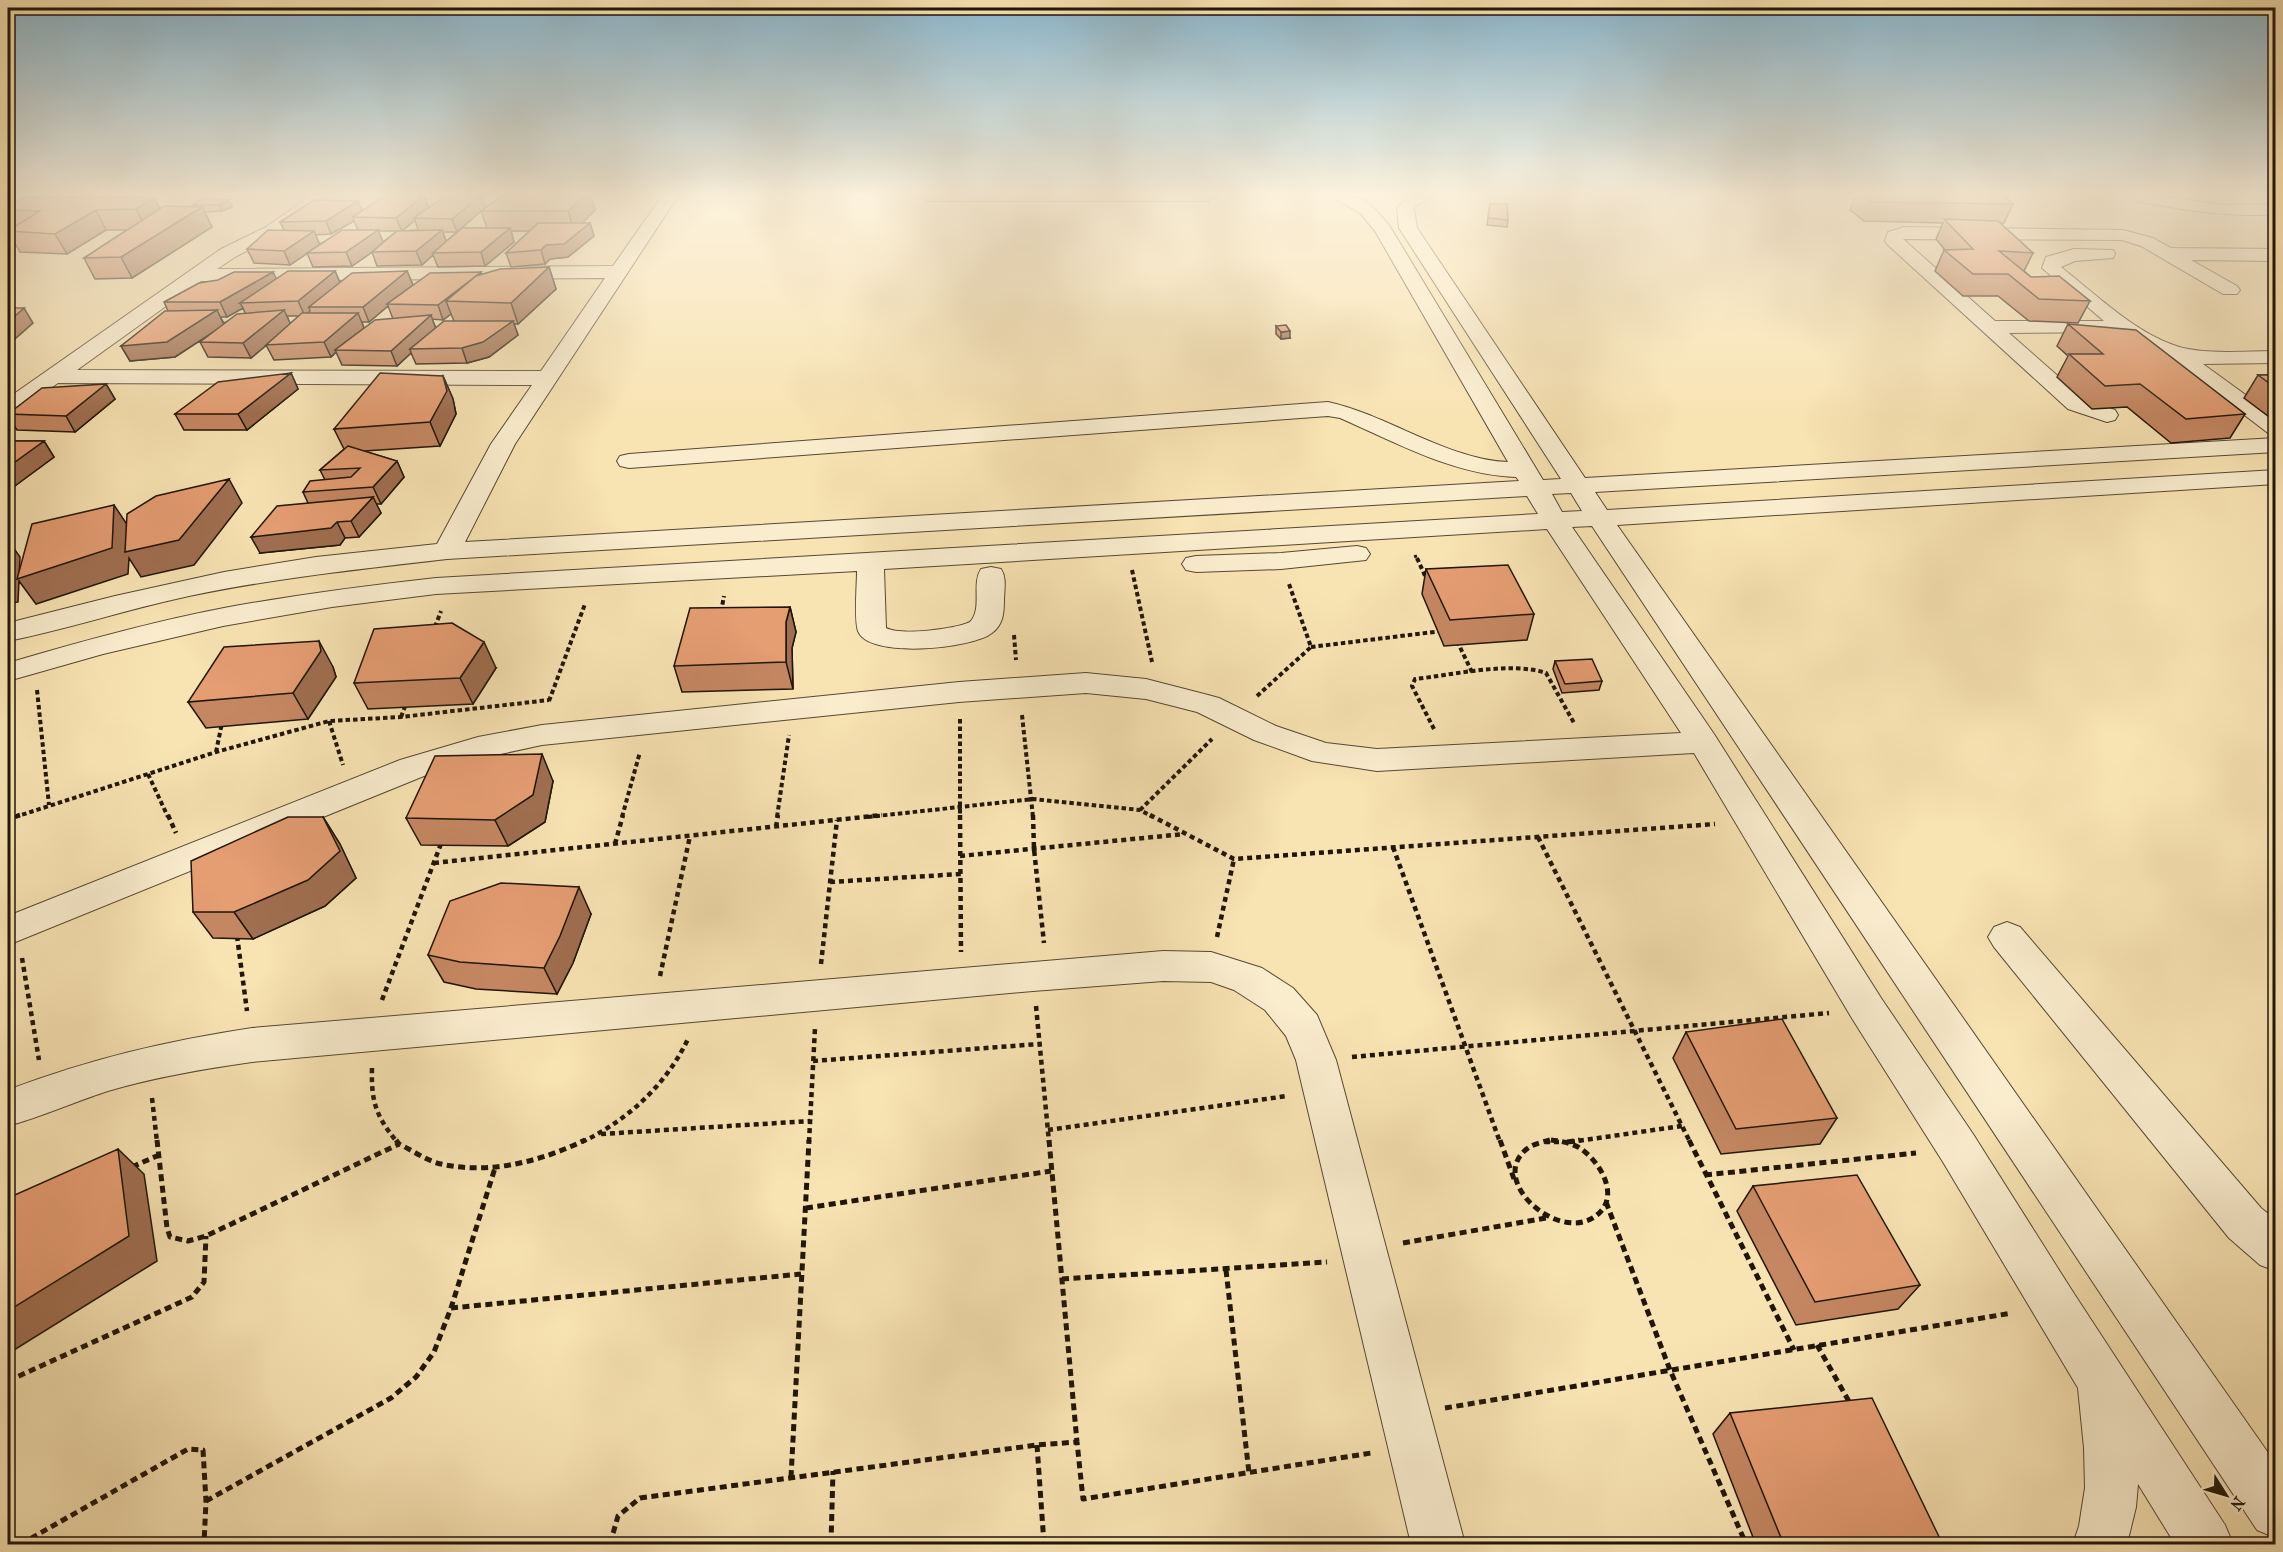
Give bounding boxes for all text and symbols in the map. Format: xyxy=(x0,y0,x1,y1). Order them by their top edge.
north arrow xyxy=(2196,1465,2256,1525)
text: N xyxy=(2226,1493,2249,1515)

